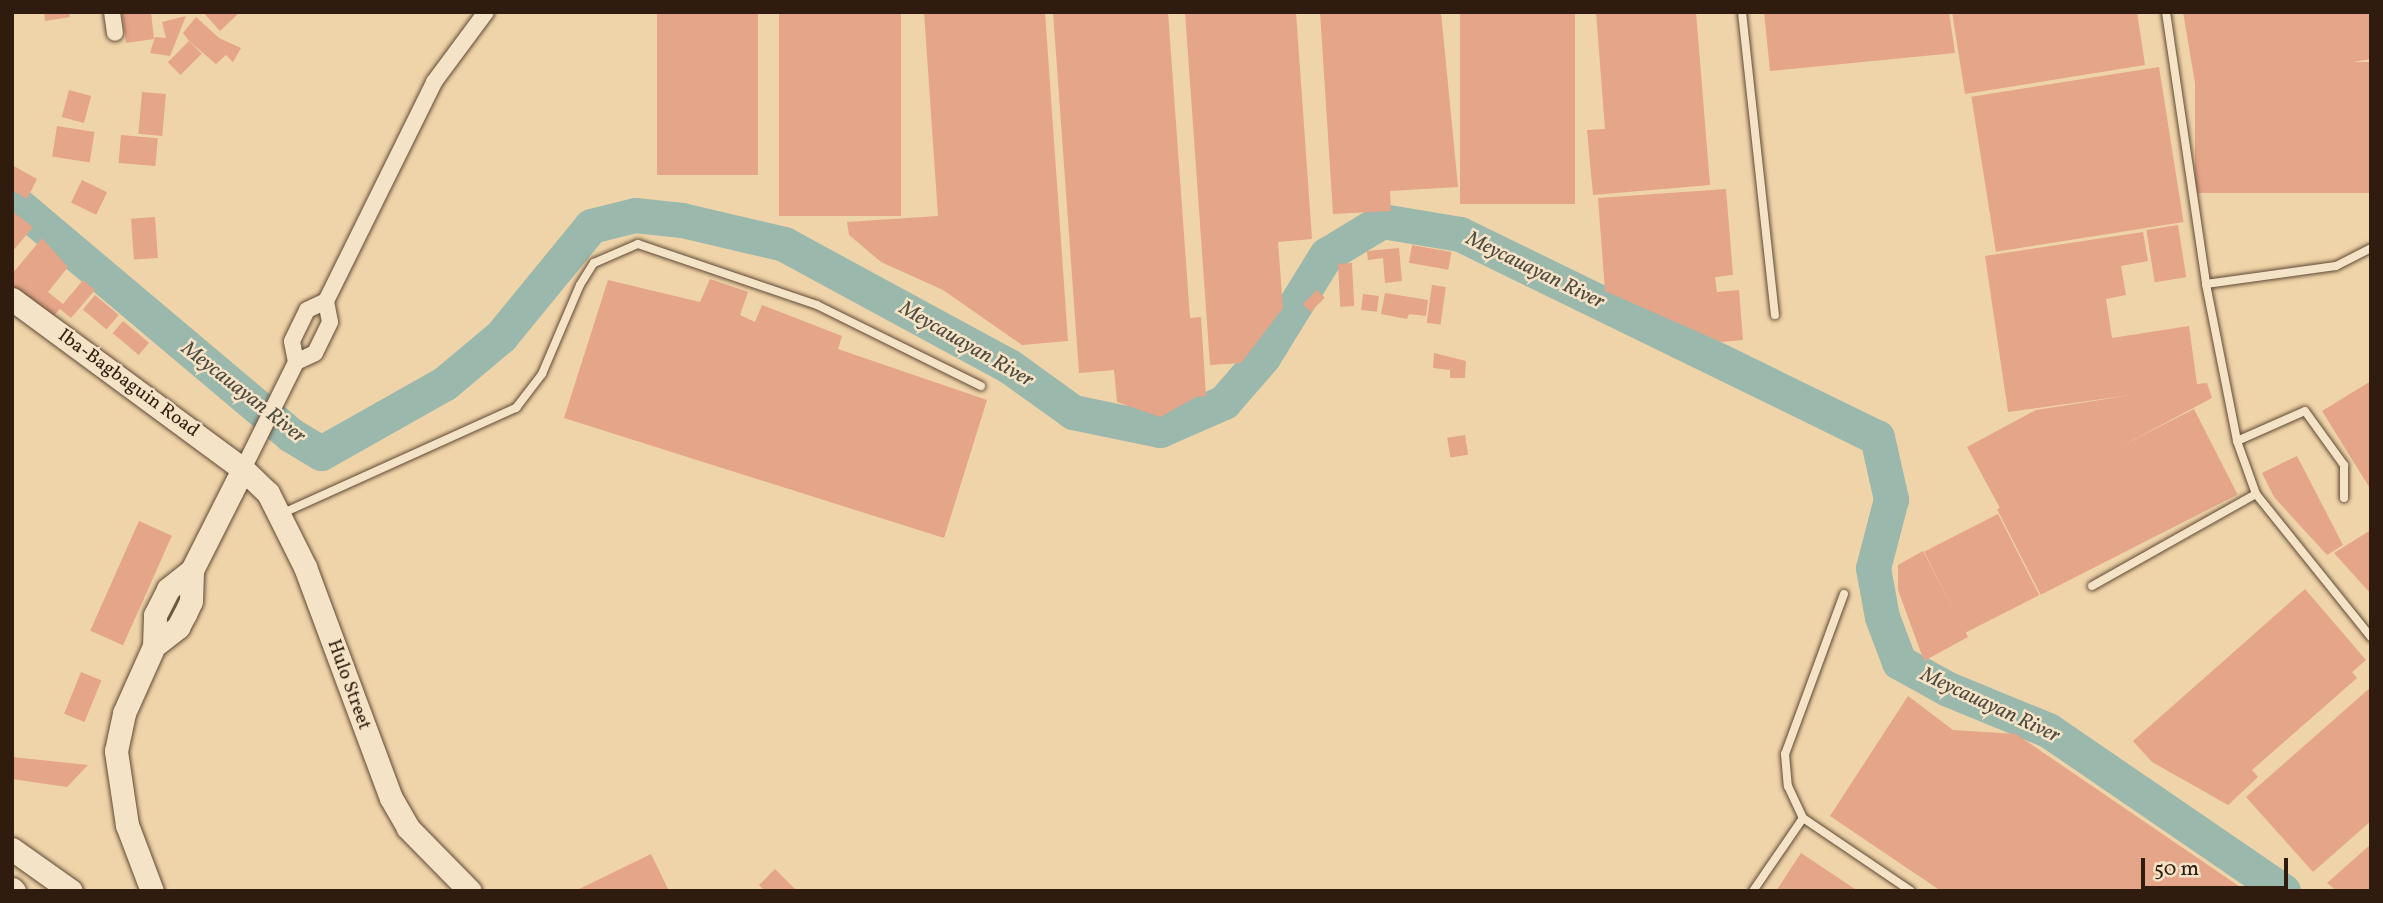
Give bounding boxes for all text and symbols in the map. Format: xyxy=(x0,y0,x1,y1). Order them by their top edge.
water label: Meycauayan River xyxy=(1462,227,1608,315)
water label: Meycauayan River xyxy=(894,296,1038,394)
street label: Iba-Bagbaguin Road xyxy=(53,325,203,443)
water label: Meycauayan River xyxy=(176,337,310,449)
street label: Hulo Street xyxy=(321,637,375,733)
water label: Meycauayan River xyxy=(1916,663,2064,749)
scale bar xyxy=(2145,844,2292,888)
text: 50 m xyxy=(2154,855,2199,884)

